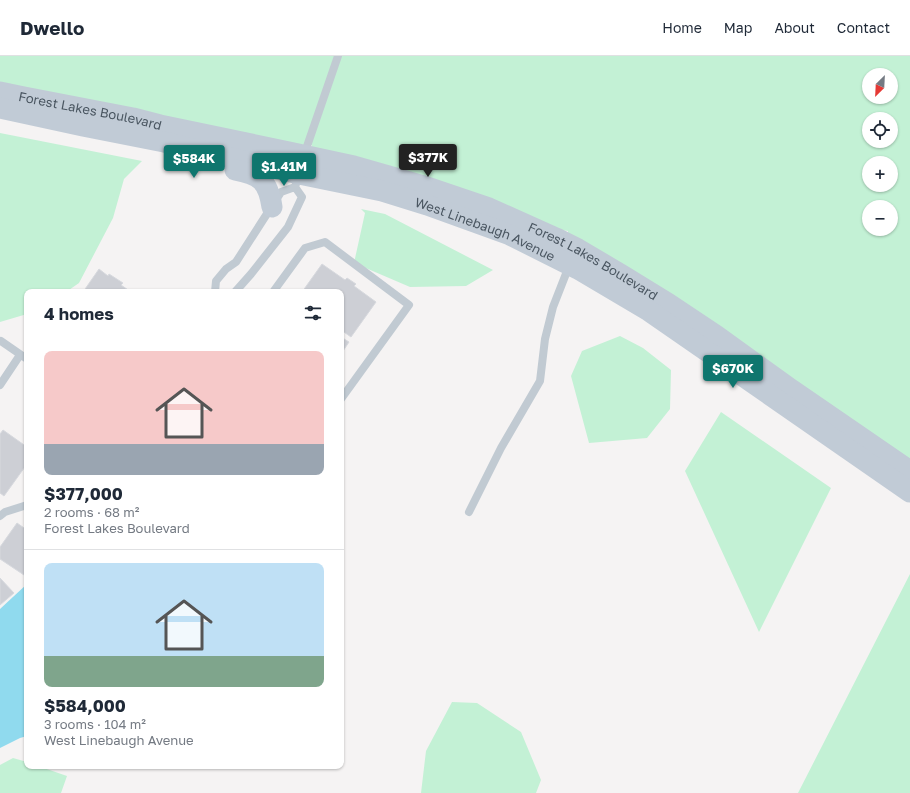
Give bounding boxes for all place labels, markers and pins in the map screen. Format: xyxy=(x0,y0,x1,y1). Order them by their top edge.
pin: $377K xyxy=(400,144,456,178)
pin: $584K xyxy=(166,145,222,179)
pin: $1.41M xyxy=(251,153,317,187)
pin: $670K xyxy=(705,355,761,389)

